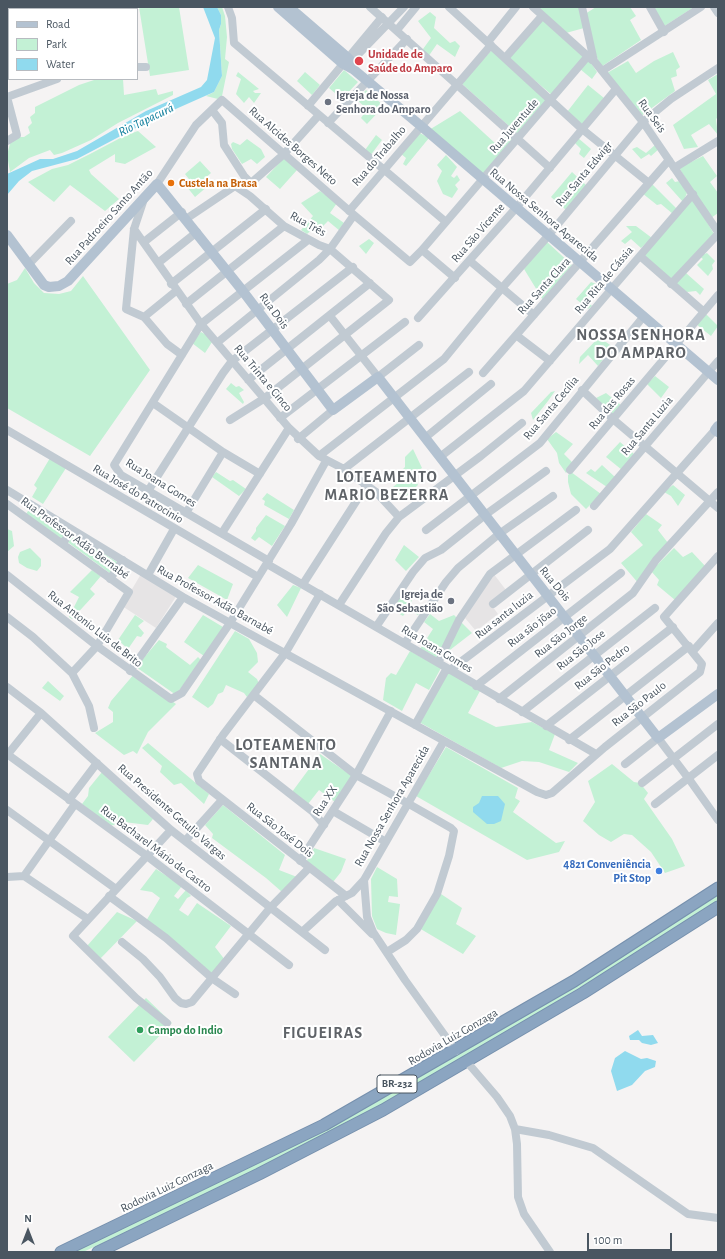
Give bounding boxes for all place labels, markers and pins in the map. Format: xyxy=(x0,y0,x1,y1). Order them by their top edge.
place label: Unidade de Saúde do Amparo xyxy=(368,47,452,75)
marker: Unidade de Saúde do Amparo xyxy=(353,55,365,67)
place label: Igreja de Nossa Senhora do Amparo xyxy=(336,88,431,116)
marker: Igreja de Nossa Senhora do Amparo xyxy=(323,97,333,107)
place label: Custela na Brasa xyxy=(179,176,257,190)
marker: Custela na Brasa xyxy=(166,178,176,188)
place label: Igreja de São Sebastião xyxy=(377,587,443,615)
marker: Igreja de São Sebastião xyxy=(446,596,456,606)
place label: 4821 Conveniência Pit Stop xyxy=(563,857,651,885)
marker: 4821 Conveniência Pit Stop xyxy=(654,866,664,876)
place label: Campo do Indio xyxy=(148,1023,223,1037)
marker: Campo do Indio xyxy=(135,1025,145,1035)

